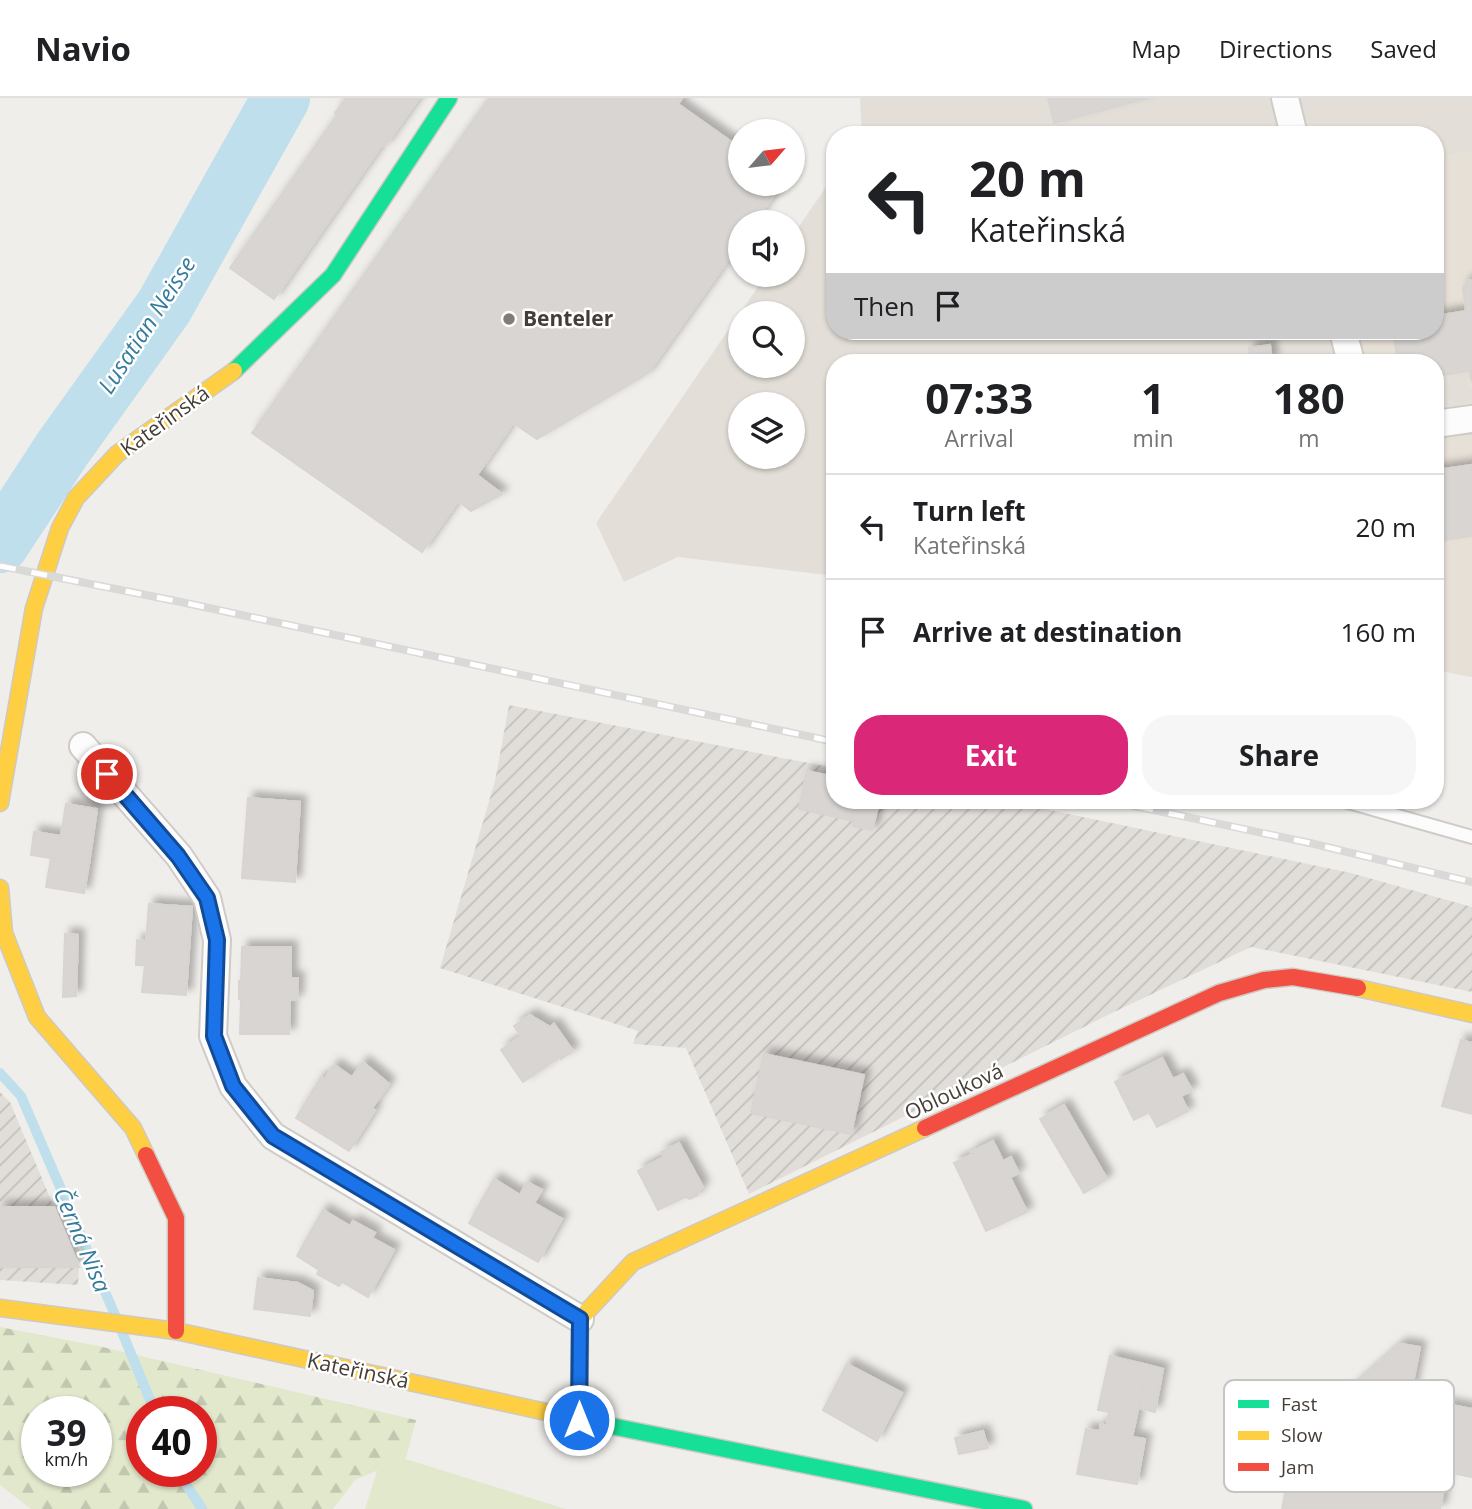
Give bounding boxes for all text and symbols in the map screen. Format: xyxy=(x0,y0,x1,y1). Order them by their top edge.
text: Navio xyxy=(35,26,131,71)
text: Map xyxy=(1131,32,1181,65)
text: Directions xyxy=(1219,32,1332,65)
text: Saved xyxy=(1370,32,1437,65)
north arrow xyxy=(728,119,805,196)
map controls xyxy=(728,119,805,469)
text: 20 m xyxy=(969,145,1086,211)
icon: left xyxy=(854,154,945,245)
text: Kateřinská xyxy=(969,208,1126,251)
button: sound xyxy=(728,210,805,287)
water label: Lusatian Neisse xyxy=(90,250,202,399)
icon: arrive xyxy=(929,287,967,325)
text: Then xyxy=(854,288,915,324)
button: search xyxy=(728,301,805,378)
place label: Benteler xyxy=(523,304,614,332)
marker: Benteler xyxy=(501,311,517,327)
text: 07:33 xyxy=(925,369,1033,426)
text: 1 xyxy=(1141,369,1165,426)
text: 180 xyxy=(1273,369,1345,426)
street label: Kateřinská xyxy=(114,379,214,462)
button: layers xyxy=(728,392,805,469)
text: Arrival xyxy=(945,422,1014,454)
text: min xyxy=(1132,422,1174,454)
text: m xyxy=(1298,422,1319,454)
text: Turn left xyxy=(913,493,1025,529)
icon: left xyxy=(854,508,892,546)
text: 20 m xyxy=(1355,509,1416,545)
text: Kateřinská xyxy=(913,529,1026,561)
icon: arrive xyxy=(854,613,892,651)
text: Arrive at destination xyxy=(913,614,1182,650)
text: 160 m xyxy=(1341,614,1416,650)
button: Exit xyxy=(854,715,1128,795)
button: Share xyxy=(1142,715,1416,795)
pin xyxy=(77,744,137,804)
icon: arrive xyxy=(88,755,126,793)
street label: Oblouková xyxy=(900,1056,1007,1126)
water label: Černá Nisa xyxy=(46,1182,119,1297)
street label: Kateřinská xyxy=(305,1346,412,1394)
legend xyxy=(1224,1380,1454,1492)
position arrow xyxy=(542,1383,616,1457)
text: Fast xyxy=(1281,1391,1317,1417)
speed limit sign: 40 xyxy=(126,1396,217,1487)
text: 39 xyxy=(46,1409,87,1456)
text: Slow xyxy=(1281,1422,1323,1448)
text: km/h xyxy=(45,1447,88,1471)
text: Jam xyxy=(1279,1454,1314,1480)

